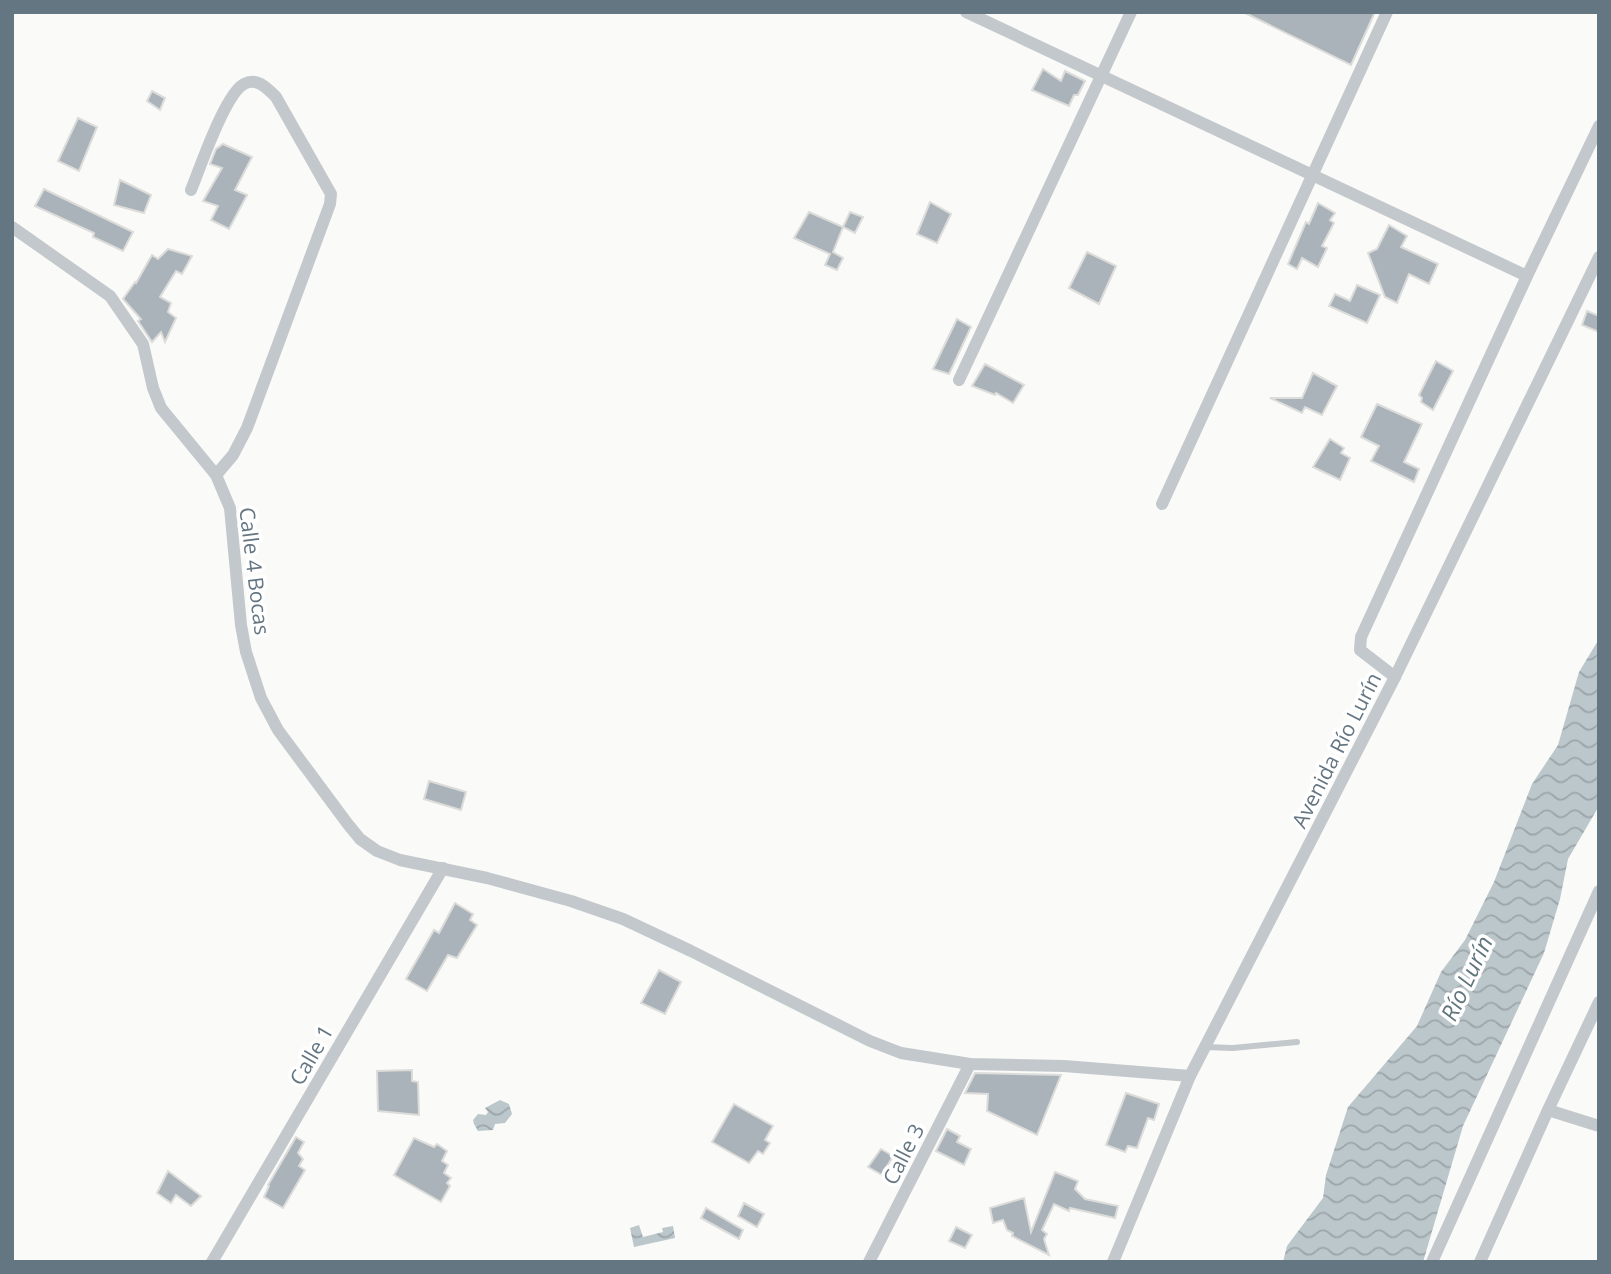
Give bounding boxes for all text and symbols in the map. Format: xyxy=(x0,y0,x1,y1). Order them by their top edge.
street label: Calle 4 Bocas xyxy=(233,506,277,636)
street label: Avenida Río Lurín xyxy=(1285,668,1387,832)
water label: Río Lurín xyxy=(1432,930,1500,1026)
street label: Calle 1 xyxy=(283,1020,339,1090)
street label: Calle 3 xyxy=(876,1119,930,1189)

